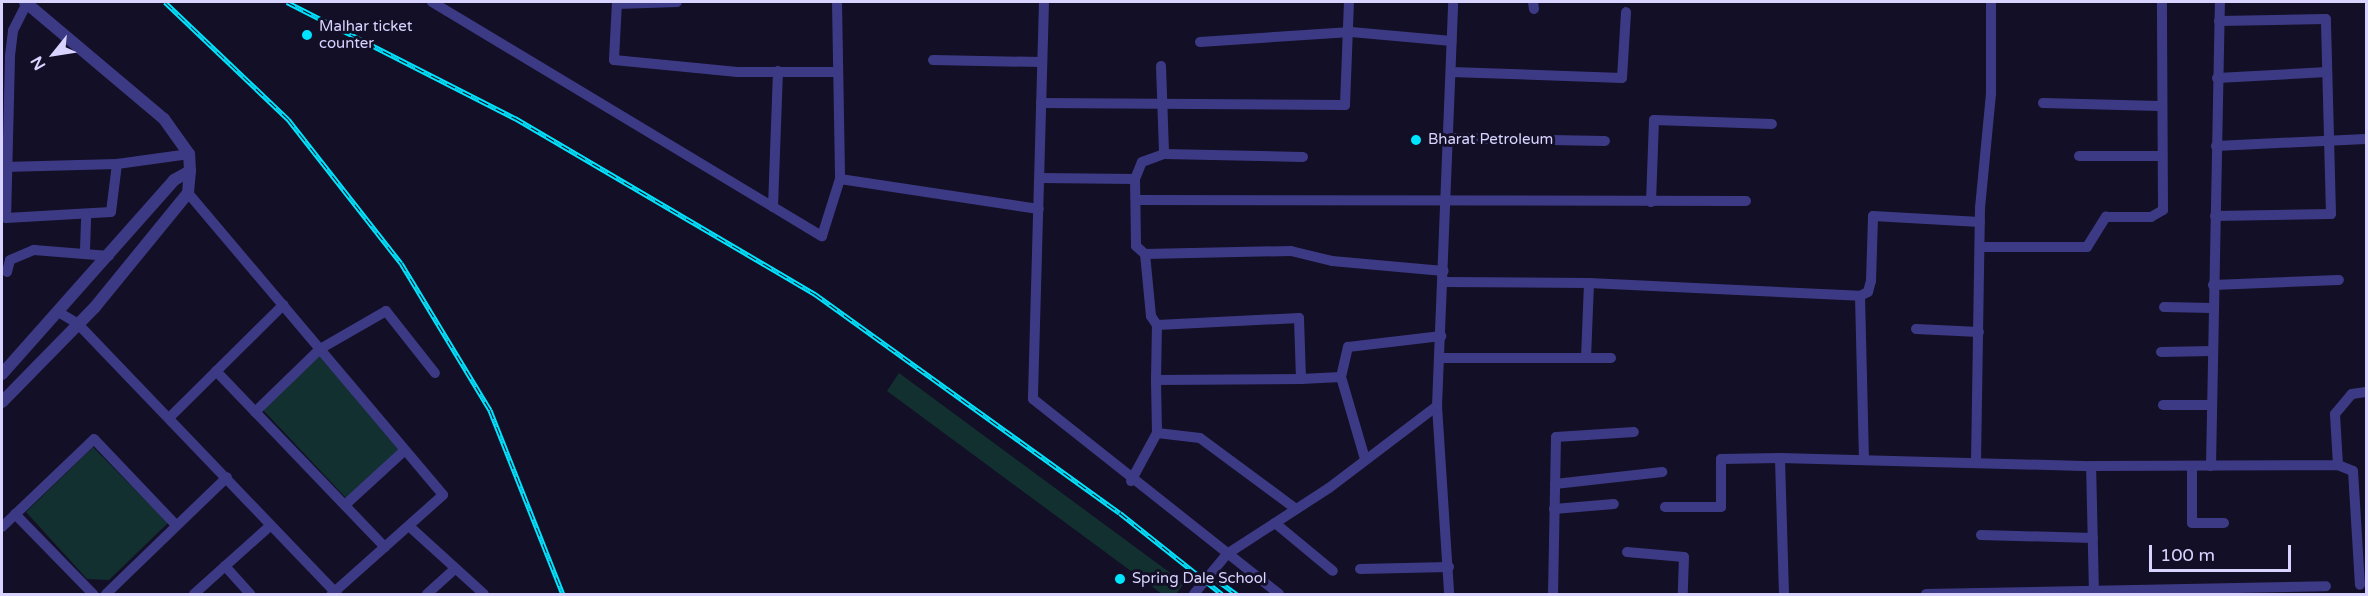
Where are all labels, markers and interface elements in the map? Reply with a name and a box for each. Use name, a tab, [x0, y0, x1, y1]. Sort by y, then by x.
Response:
place label: Malhar ticket counter	[319, 17, 413, 52]
north arrow	[24, 24, 84, 84]
marker: Malhar ticket counter	[300, 28, 314, 42]
text: N	[27, 52, 50, 74]
place label: Bharat Petroleum	[1428, 131, 1553, 149]
marker: Bharat Petroleum	[1409, 133, 1423, 147]
scale bar	[2152, 533, 2294, 571]
text: 100 m	[2160, 544, 2215, 566]
place label: Spring Dale School	[1132, 570, 1267, 588]
marker: Spring Dale School	[1113, 572, 1127, 586]

